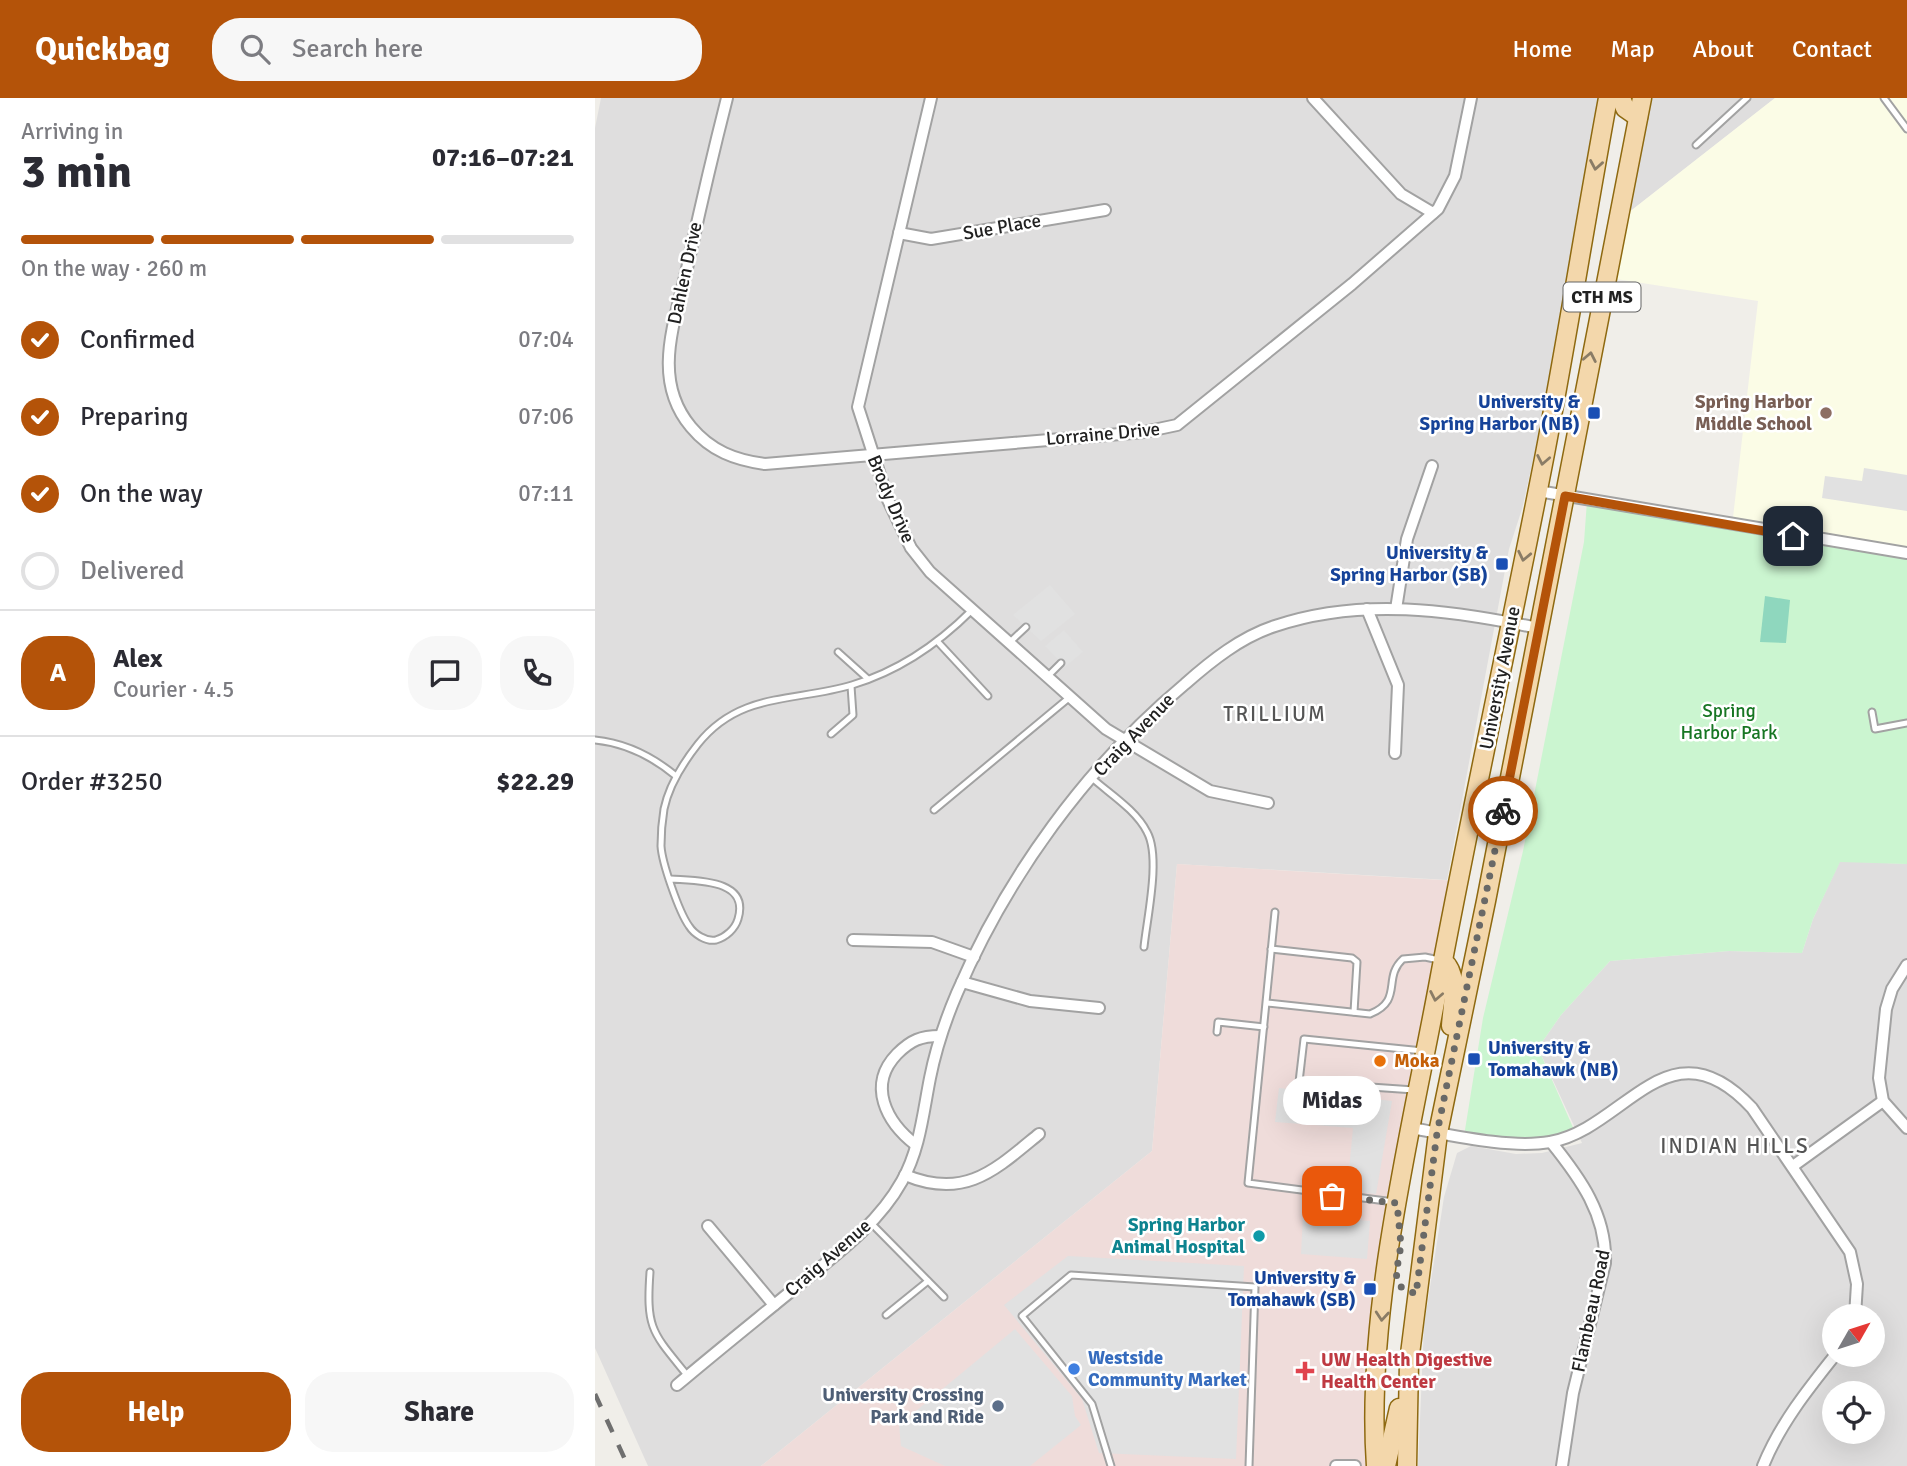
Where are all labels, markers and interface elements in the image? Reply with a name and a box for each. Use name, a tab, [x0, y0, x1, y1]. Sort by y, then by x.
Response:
search box	[212, 18, 702, 81]
text: Quickbag	[35, 29, 170, 70]
icon: search	[236, 30, 274, 68]
text: Search here	[292, 33, 423, 65]
text: Home	[1512, 34, 1572, 64]
text: Map	[1610, 34, 1655, 64]
text: About	[1693, 34, 1754, 64]
text: Contact	[1792, 34, 1872, 64]
text: Arriving in	[21, 117, 123, 146]
text: 07:16–07:21	[432, 142, 574, 174]
text: 3 min	[21, 144, 132, 200]
one-way arrow	[1589, 159, 1604, 171]
street label: Sue Place	[961, 208, 1043, 246]
street label: Dahlen Drive	[662, 220, 708, 326]
text: On the way · 260 m	[21, 254, 207, 283]
road number: CTH MS	[1563, 282, 1641, 312]
icon: check	[21, 321, 59, 359]
text: Confirmed	[80, 324, 195, 356]
text: 07:04	[518, 325, 574, 354]
one-way arrow	[1582, 351, 1597, 363]
place label: University & Spring Harbor (NB)	[1420, 390, 1581, 436]
place label: Spring Harbor Middle School	[1695, 390, 1812, 436]
icon: check	[21, 398, 59, 436]
text: Preparing	[80, 401, 188, 433]
text: 07:06	[518, 402, 574, 431]
marker: University & Spring Harbor (NB)	[1586, 405, 1602, 421]
marker: Spring Harbor Middle School	[1818, 405, 1834, 421]
street label: Lorraine Drive	[1045, 417, 1161, 451]
street label: Brody Drive	[862, 451, 920, 547]
one-way arrow	[1537, 454, 1552, 466]
icon: check	[21, 475, 59, 513]
text: On the way	[80, 478, 203, 510]
text: 07:11	[518, 479, 574, 508]
pin	[1763, 506, 1823, 566]
icon: home	[1774, 517, 1812, 555]
place label: University & Spring Harbor (SB)	[1330, 541, 1489, 587]
one-way arrow	[1517, 550, 1532, 562]
text: Delivered	[80, 555, 185, 587]
marker: University & Spring Harbor (SB)	[1494, 556, 1510, 572]
street label: University Avenue	[1474, 604, 1526, 752]
button: chat	[408, 636, 482, 710]
button: phone	[500, 636, 574, 710]
text: Alex	[113, 643, 163, 675]
text: A	[50, 657, 66, 689]
text: Courier · 4.5	[113, 675, 234, 704]
street label: Craig Avenue	[1088, 688, 1180, 782]
park label: Spring Harbor Park	[1680, 699, 1778, 745]
district label: TRILLIUM	[1223, 701, 1327, 727]
text: Order #3250	[21, 766, 162, 798]
text: $22.29	[496, 766, 574, 798]
courier	[1468, 776, 1538, 846]
icon: bike	[1484, 792, 1522, 830]
one-way arrow	[1430, 990, 1445, 1002]
place label: University & Tomahawk (NB)	[1488, 1036, 1619, 1082]
place label: Moka	[1394, 1049, 1440, 1073]
marker: University & Tomahawk (NB)	[1466, 1051, 1482, 1067]
marker: Moka	[1372, 1053, 1388, 1069]
callout: Midas	[1283, 1077, 1381, 1126]
text: Midas	[1302, 1086, 1362, 1115]
district label: INDIAN HILLS	[1660, 1133, 1810, 1159]
pin	[1302, 1166, 1362, 1226]
icon: bag	[1313, 1177, 1351, 1215]
place label: Spring Harbor Animal Hospital	[1112, 1213, 1245, 1259]
street label: Craig Avenue	[780, 1214, 876, 1302]
marker: Spring Harbor Animal Hospital	[1251, 1228, 1267, 1244]
street label: Flambeau Road	[1566, 1248, 1616, 1374]
place label: University & Tomahawk (SB)	[1228, 1266, 1357, 1312]
marker: University & Tomahawk (SB)	[1362, 1281, 1378, 1297]
north arrow	[1822, 1304, 1885, 1367]
map controls	[1822, 1304, 1885, 1444]
one-way arrow	[1375, 1311, 1390, 1322]
place label: Westside Community Market	[1088, 1346, 1247, 1392]
place label: UW Health Digestive Health Center	[1321, 1348, 1492, 1394]
marker: Westside Community Market	[1066, 1361, 1082, 1377]
marker: UW Health Digestive Health Center	[1295, 1361, 1315, 1381]
button: Help	[21, 1372, 291, 1452]
button: Share	[305, 1372, 574, 1452]
button: locate	[1822, 1381, 1885, 1444]
place label: University Crossing Park and Ride	[822, 1383, 984, 1429]
marker: University Crossing Park and Ride	[990, 1398, 1006, 1414]

